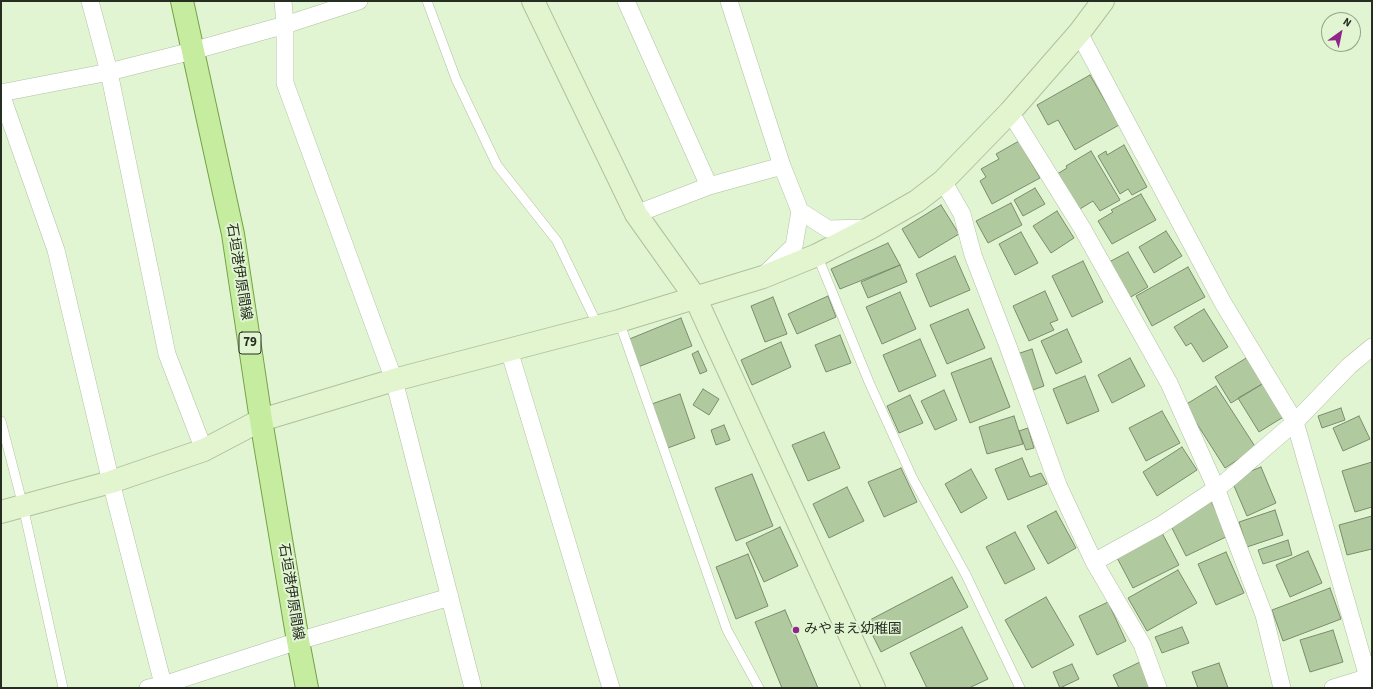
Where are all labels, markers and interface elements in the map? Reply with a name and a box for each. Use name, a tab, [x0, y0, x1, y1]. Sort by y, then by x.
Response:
north arrow	[1321, 12, 1361, 52]
text: N	[1340, 14, 1354, 31]
street label: 石垣港伊原間線	[222, 222, 254, 322]
road number: 79	[239, 332, 261, 354]
street label: 石垣港伊原間線	[274, 542, 306, 642]
place label: みやまえ幼稚園	[804, 622, 902, 638]
marker: みやまえ幼稚園	[791, 625, 801, 635]

